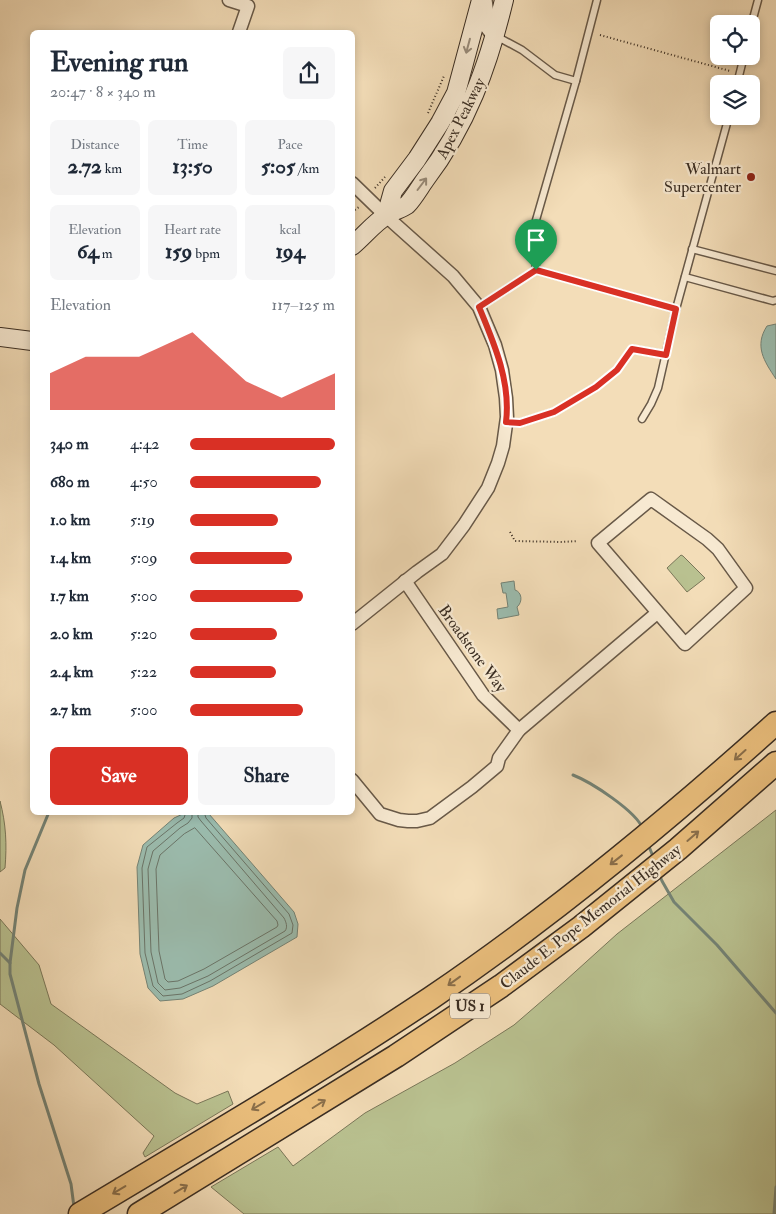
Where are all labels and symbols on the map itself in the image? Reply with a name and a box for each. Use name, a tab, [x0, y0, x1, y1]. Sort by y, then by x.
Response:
one-way arrow	[463, 38, 473, 54]
street label: Apex Peakway	[431, 74, 491, 164]
place label: Walmart Supercenter	[664, 159, 741, 198]
marker: Walmart Supercenter	[745, 171, 757, 183]
one-way arrow	[417, 177, 427, 191]
pin	[515, 219, 557, 270]
street label: Broadstone Way	[434, 601, 511, 697]
one-way arrow	[733, 749, 746, 761]
one-way arrow	[686, 830, 699, 842]
street label: Claude E. Pope Memorial Highway	[496, 839, 687, 995]
one-way arrow	[609, 854, 622, 865]
one-way arrow	[447, 976, 461, 986]
road number: US 1	[450, 994, 490, 1018]
one-way arrow	[312, 1099, 326, 1109]
one-way arrow	[252, 1102, 266, 1112]
one-way arrow	[173, 1183, 187, 1193]
one-way arrow	[113, 1186, 127, 1196]

